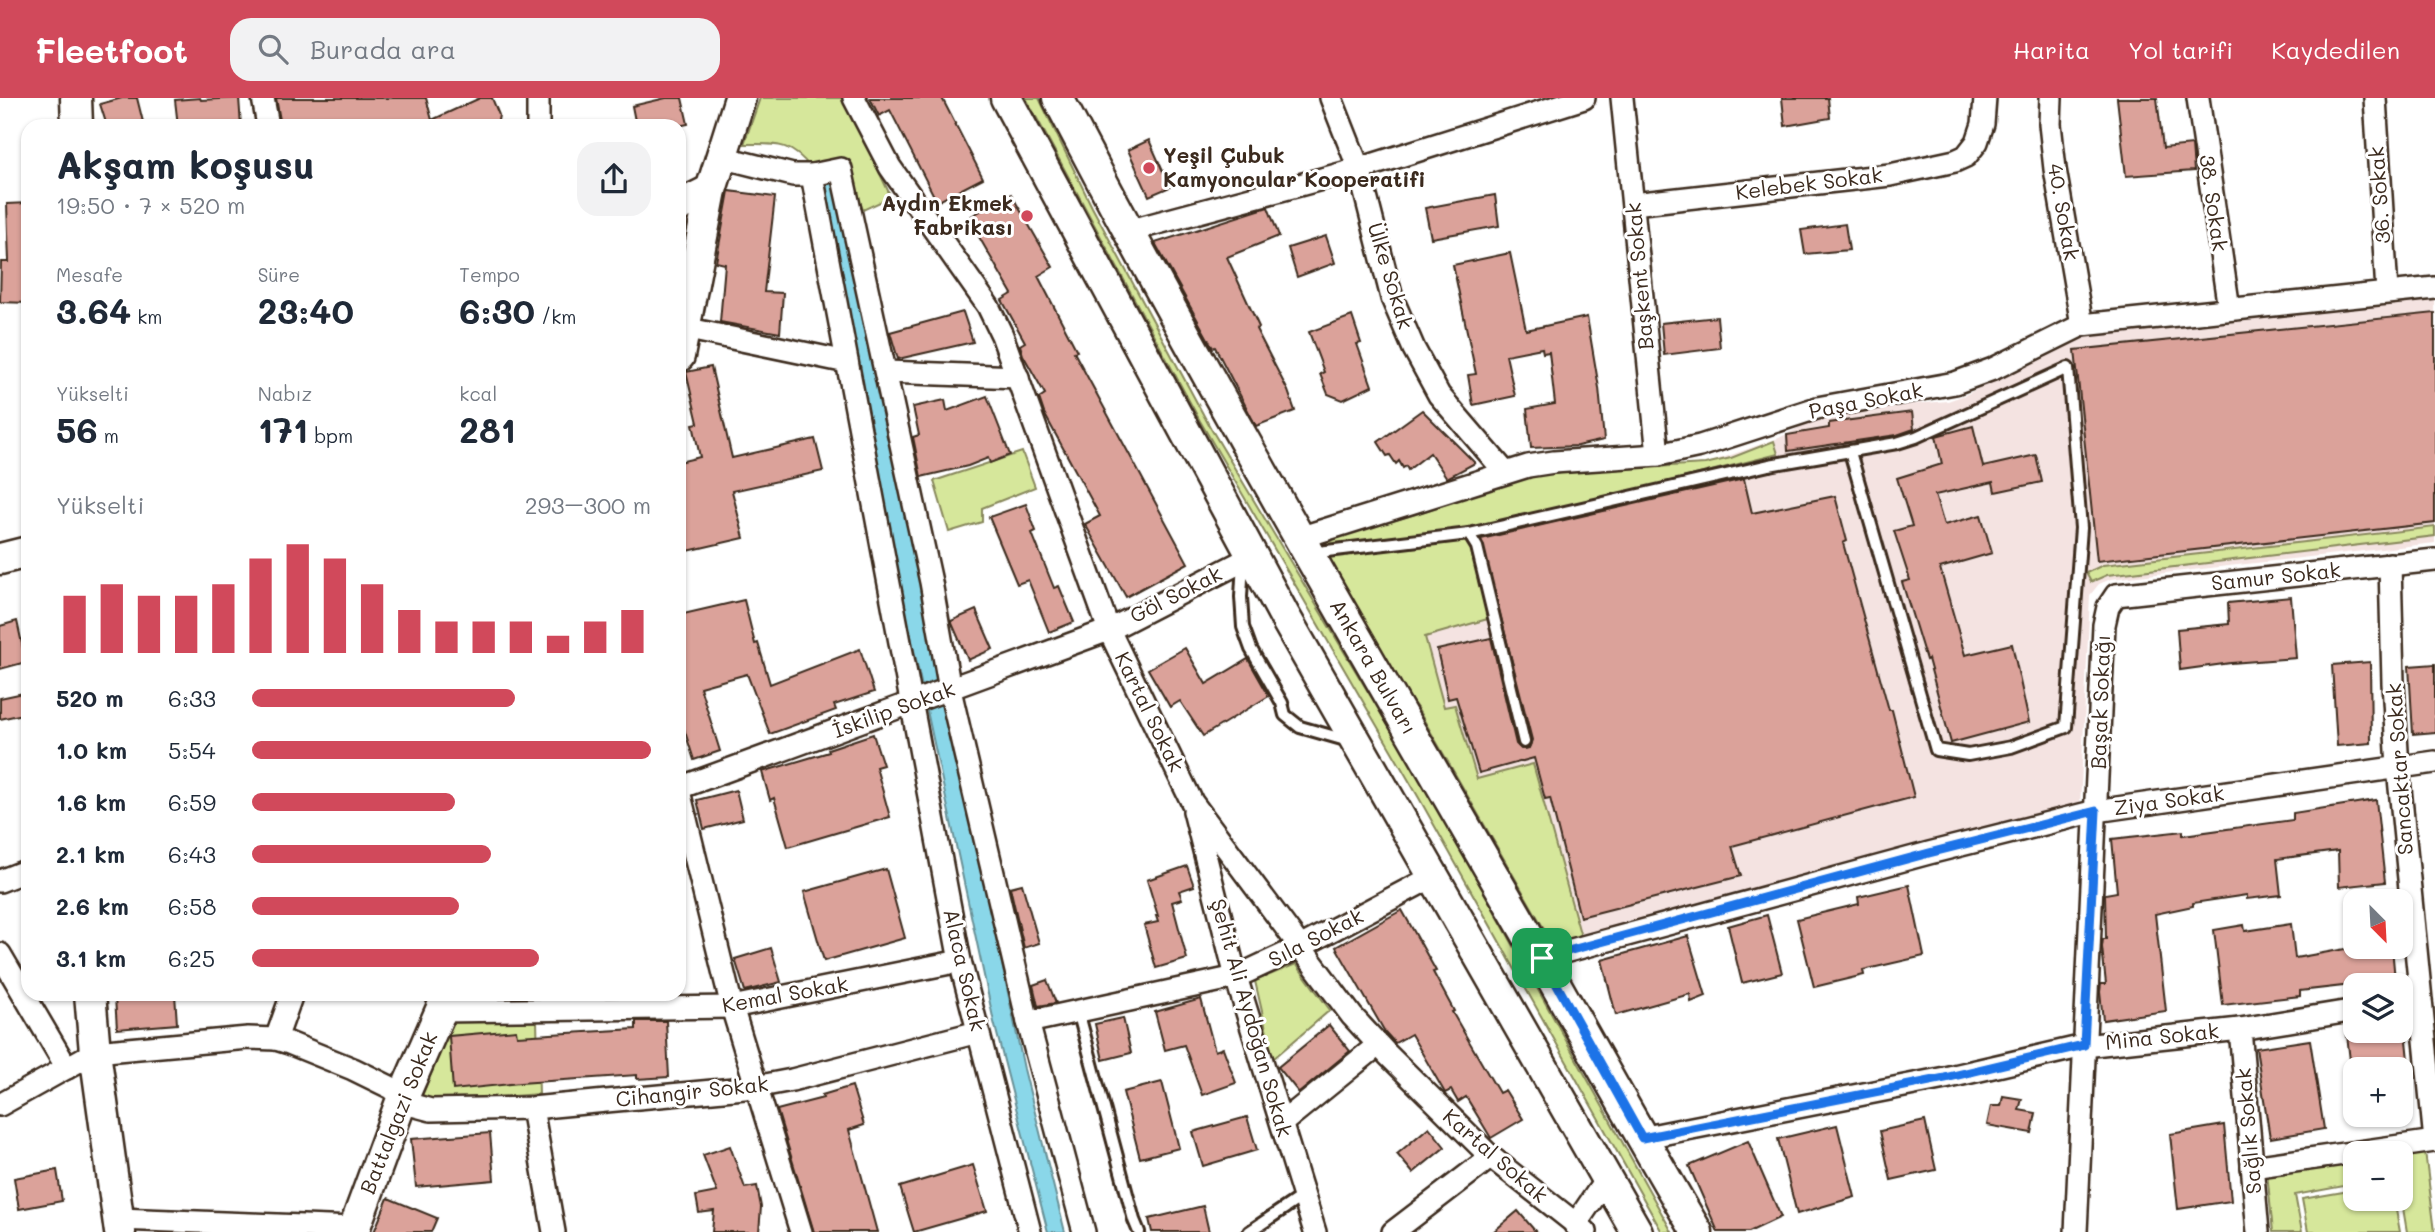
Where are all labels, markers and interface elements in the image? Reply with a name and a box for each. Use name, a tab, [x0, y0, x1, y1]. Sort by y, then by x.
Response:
search box	[230, 18, 720, 81]
text: Fleetfoot	[35, 28, 188, 71]
icon: search	[254, 30, 292, 68]
text: Burada ara	[310, 32, 456, 66]
text: Harita	[2013, 34, 2090, 65]
text: Yol tarifi	[2128, 34, 2233, 65]
text: Kaydedilen	[2271, 34, 2400, 65]
text: Akşam koşusu	[56, 139, 315, 189]
place label: Yeşil Çubuk Kamyoncular Kooperatifi	[1163, 141, 1426, 193]
button: share	[577, 142, 651, 216]
street label: 36. Sokak	[2362, 145, 2395, 245]
street label: 38. Sokak	[2194, 153, 2235, 253]
marker: Yeşil Çubuk Kamyoncular Kooperatifi	[1141, 160, 1157, 176]
street label: Kelebek Sokak	[1734, 160, 1884, 205]
street label: 40. Sokak	[2043, 161, 2086, 262]
place label: Aydın Ekmek Fabrikası	[881, 189, 1013, 240]
text: 19:50 · 7 × 520 m	[56, 190, 245, 220]
street label: Başkent Sokak	[1619, 201, 1658, 351]
marker: Aydın Ekmek Fabrikası	[1019, 208, 1035, 224]
street label: Ülke Sokak	[1362, 219, 1420, 332]
text: Mesafe	[56, 262, 123, 287]
text: Süre	[258, 262, 300, 287]
text: Tempo	[459, 262, 520, 287]
text: 3.64	[56, 287, 131, 333]
text: 23:40	[258, 287, 354, 333]
text: 6:30	[459, 287, 535, 333]
text: km	[131, 304, 162, 329]
text: /km	[535, 304, 576, 329]
street label: Paşa Sokak	[1806, 375, 1925, 424]
text: Yükselti	[56, 381, 129, 406]
text: Nabız	[258, 381, 312, 406]
text: kcal	[459, 381, 497, 406]
text: 56	[56, 406, 98, 452]
text: 171	[258, 406, 308, 452]
text: 281	[459, 406, 516, 452]
text: m	[98, 423, 119, 448]
text: bpm	[308, 423, 353, 448]
text: Yükselti	[56, 490, 144, 520]
text: 293–300 m	[525, 490, 651, 520]
street label: Samur Sokak	[2210, 555, 2342, 596]
street label: Göl Sokak	[1125, 559, 1226, 628]
street label: Ankara Bulvarı	[1325, 594, 1424, 739]
street label: Başak Sokağı	[2084, 634, 2115, 770]
street label: Kartal Sokak	[1110, 647, 1191, 776]
street label: İskilip Sokak	[829, 674, 958, 743]
street label: Sancaktar Sokak	[2379, 682, 2418, 856]
text: 520 m	[56, 683, 124, 713]
text: 6:33	[168, 683, 216, 713]
text: 1.0 km	[56, 735, 127, 765]
text: 5:54	[168, 735, 215, 765]
street label: Ziya Sokak	[2112, 778, 2226, 821]
text: 1.6 km	[56, 787, 126, 817]
text: 6:59	[168, 787, 216, 817]
text: 2.1 km	[56, 839, 125, 869]
text: 6:43	[168, 839, 216, 869]
north arrow	[2343, 889, 2413, 959]
map controls	[2343, 889, 2413, 1211]
text: 2.6 km	[56, 891, 129, 921]
text: 6:58	[168, 891, 216, 921]
street label: Şehit Ali Aydoğan Sokak	[1205, 895, 1299, 1140]
street label: Sıla Sokak	[1263, 901, 1367, 972]
street label: Alaca Sokak	[938, 906, 993, 1033]
pin	[1512, 928, 1572, 988]
icon: arrive	[1523, 939, 1561, 977]
text: 3.1 km	[56, 943, 126, 973]
text: 6:25	[168, 943, 215, 973]
street label: Kemal Sokak	[720, 969, 850, 1018]
button: layers	[2343, 973, 2413, 1043]
street label: Mina Sokak	[2104, 1016, 2220, 1055]
street label: Battalgazi Sokak	[353, 1027, 442, 1198]
button: +	[2343, 1057, 2413, 1127]
street label: Sağlık Sokak	[2229, 1067, 2266, 1195]
street label: Cihangir Sokak	[614, 1069, 770, 1112]
street label: Kartal Sokak	[1438, 1102, 1554, 1208]
button: −	[2343, 1141, 2413, 1211]

